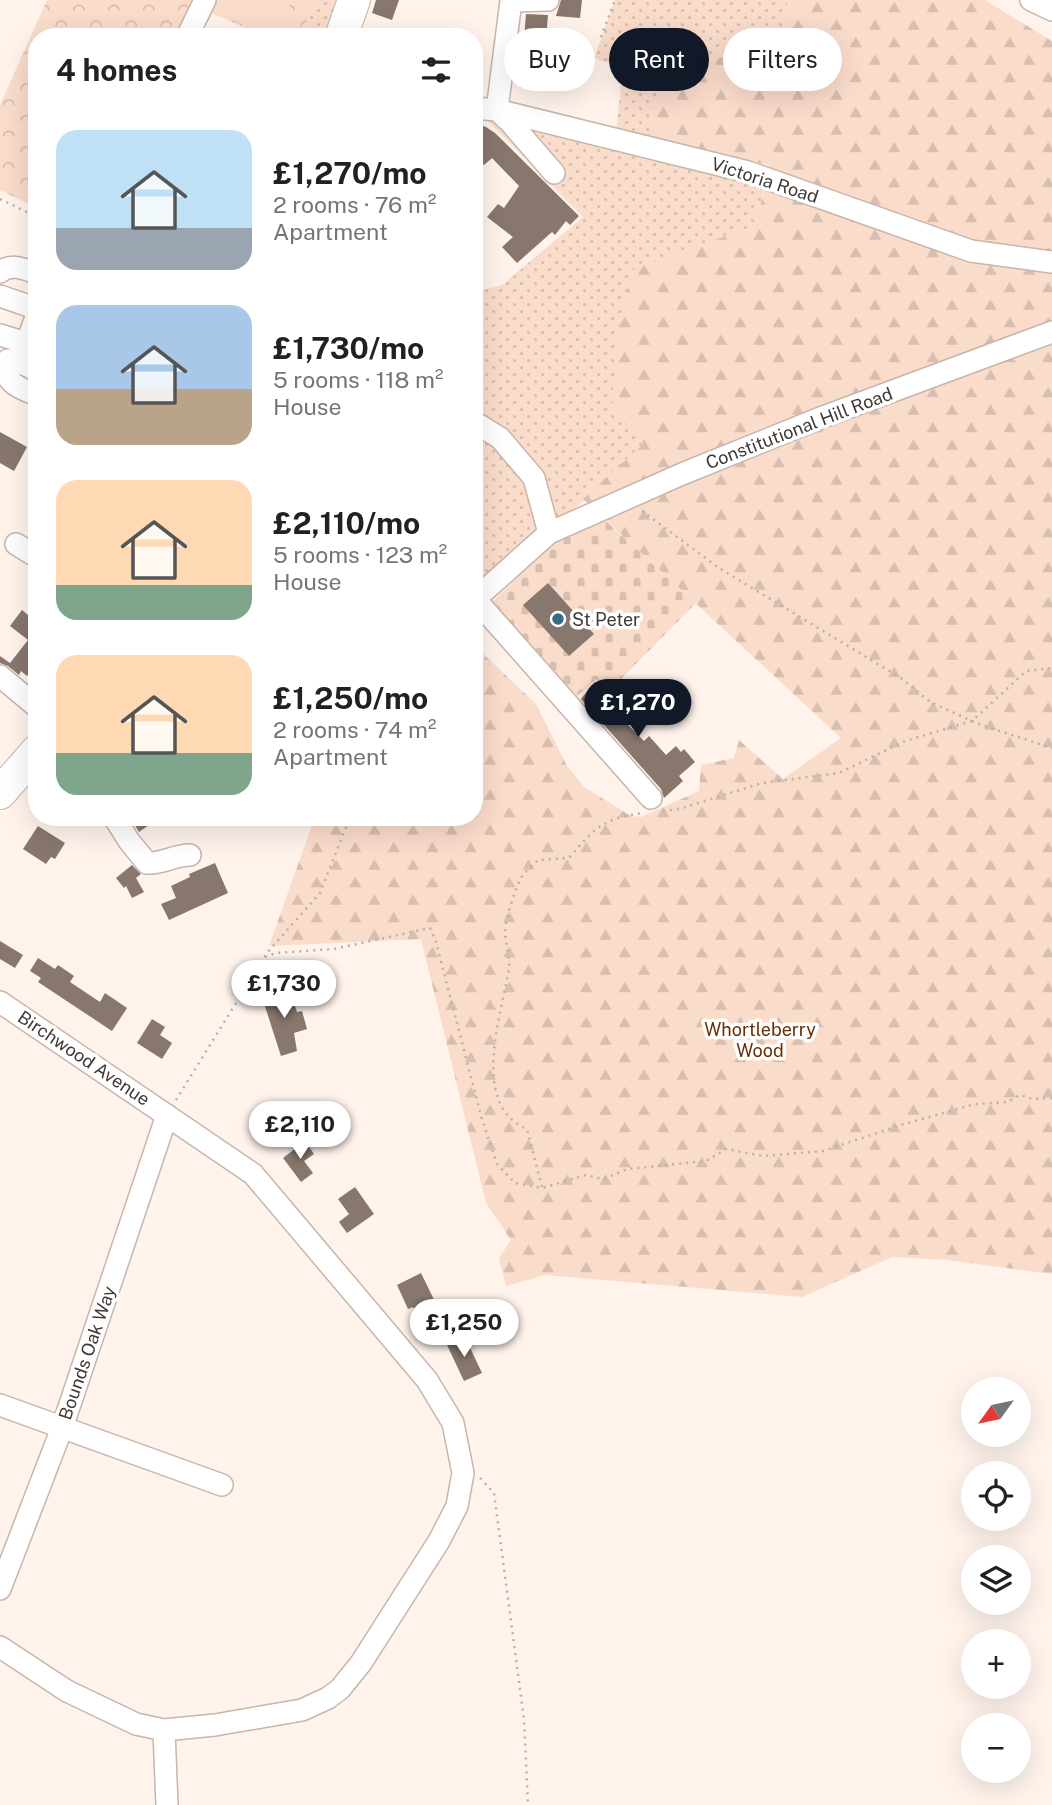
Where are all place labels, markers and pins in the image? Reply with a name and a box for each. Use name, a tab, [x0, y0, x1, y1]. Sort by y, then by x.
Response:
place label: St Peter	[572, 609, 640, 630]
marker: St Peter	[550, 611, 566, 627]
pin: £1,270	[581, 680, 695, 739]
pin: £1,730	[227, 960, 341, 1020]
pin: £2,110	[243, 1102, 357, 1161]
pin: £1,250	[407, 1300, 521, 1359]

